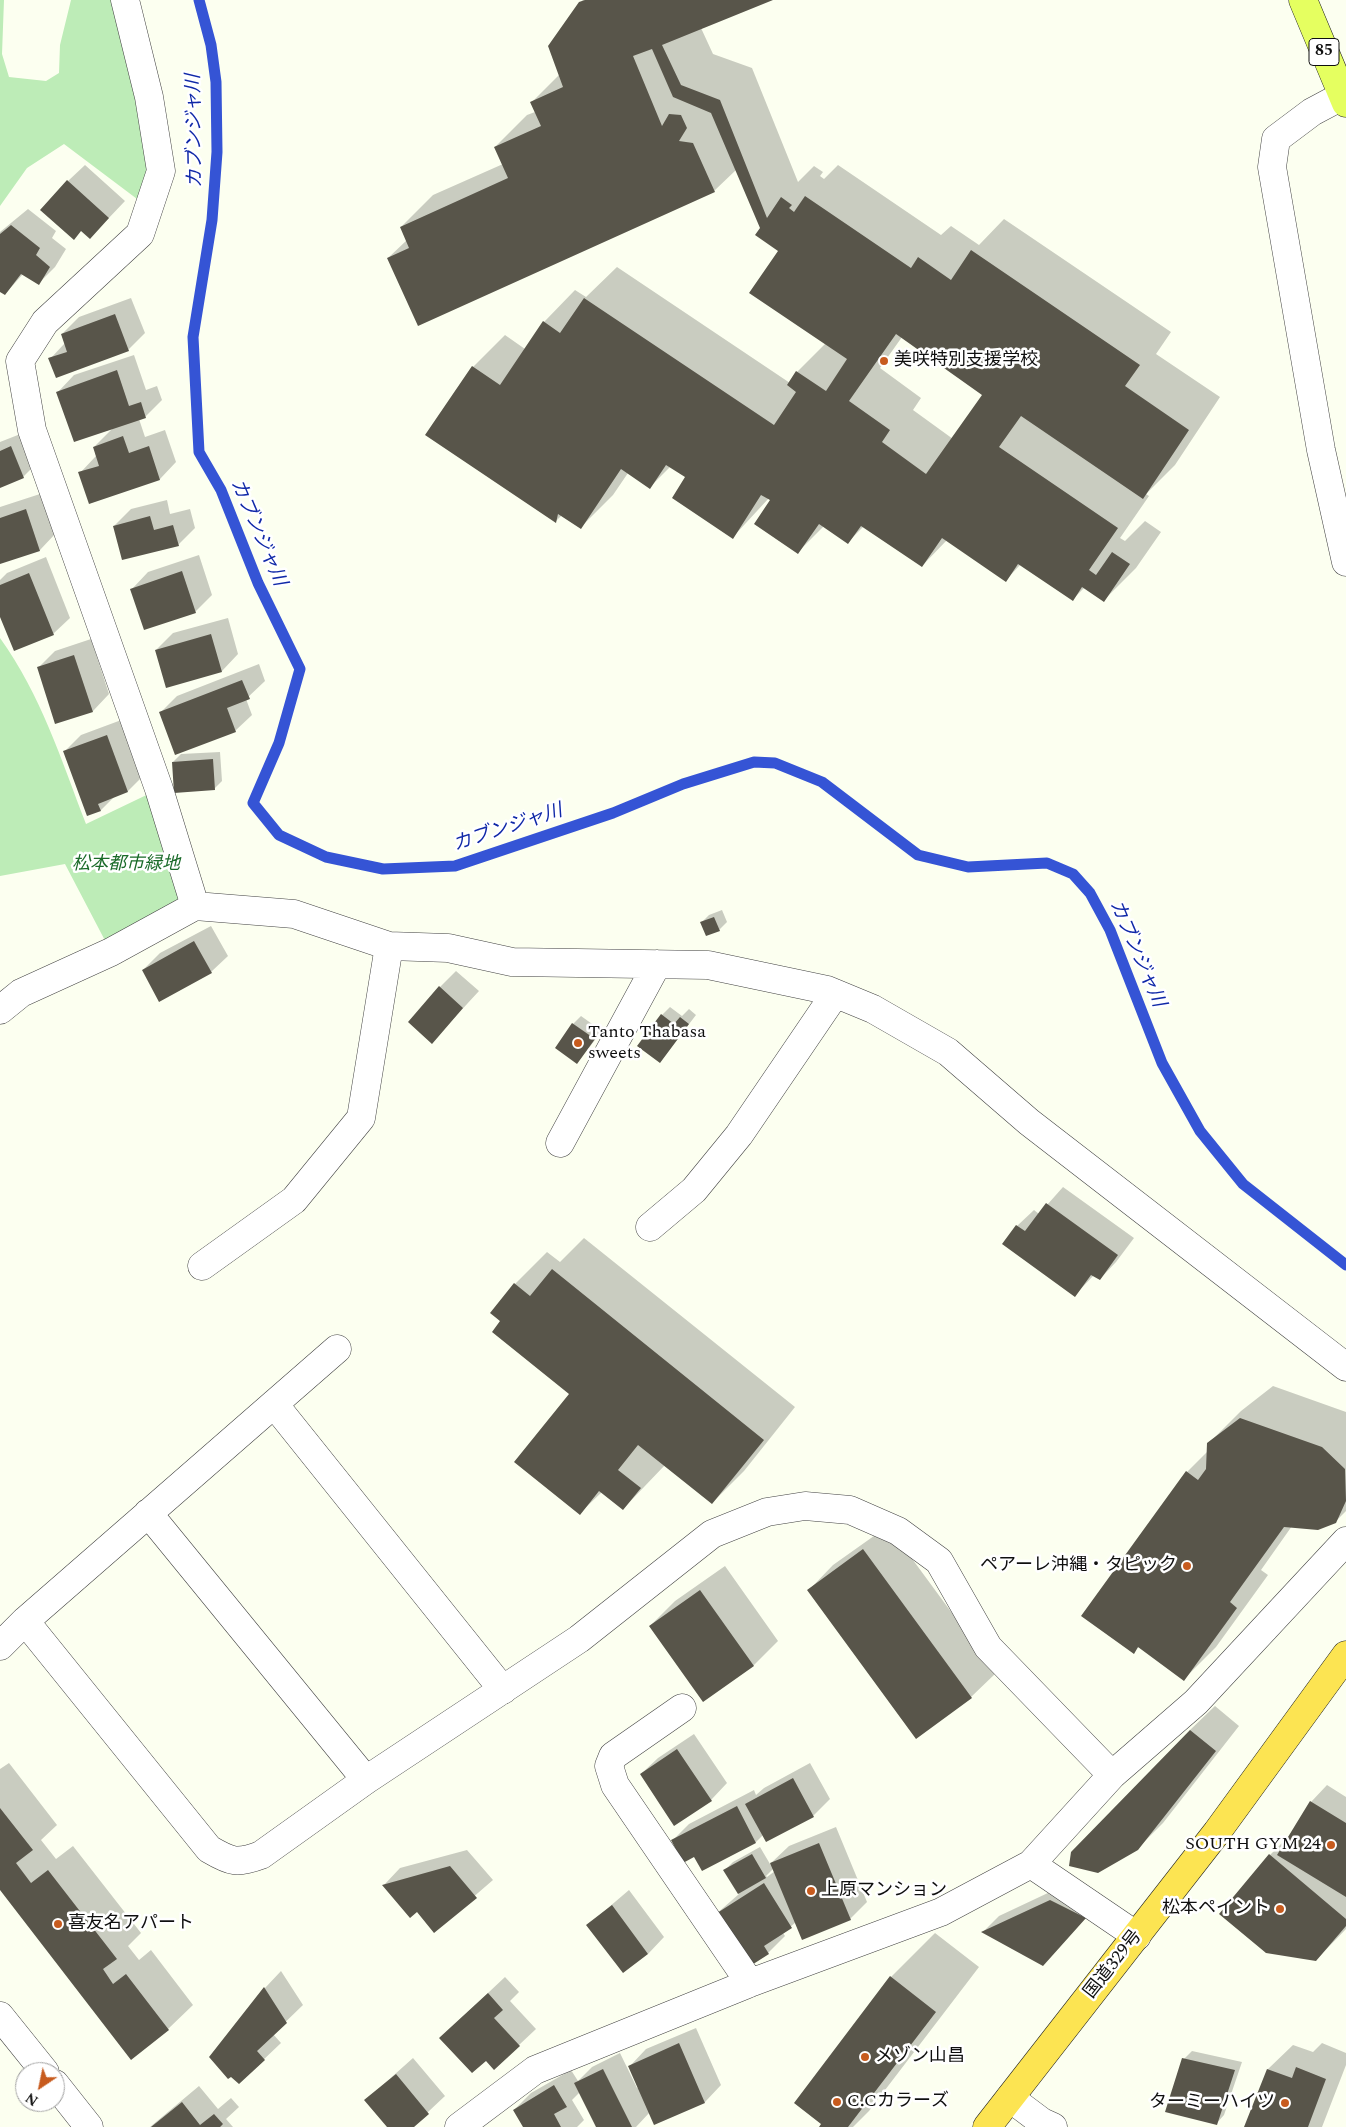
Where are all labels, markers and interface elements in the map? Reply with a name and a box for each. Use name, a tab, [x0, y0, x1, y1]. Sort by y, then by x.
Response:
road number: 85	[1309, 38, 1339, 66]
water label: カブンジャ川	[184, 74, 208, 188]
place label: 美咲特別支援学校	[894, 350, 1038, 372]
marker: 美咲特別支援学校	[878, 355, 890, 367]
water label: カブンジャ川	[224, 476, 290, 590]
water label: カブンジャ川	[450, 801, 566, 857]
park label: 松本都市緑地	[72, 854, 180, 876]
water label: カブンジャ川	[1103, 897, 1169, 1011]
place label: Tanto Thabasa sweets	[588, 1022, 706, 1064]
marker: Tanto Thabasa sweets	[572, 1037, 584, 1049]
place label: ペアーレ沖縄・タピック	[980, 1555, 1177, 1577]
marker: ペアーレ沖縄・タピック	[1181, 1560, 1193, 1572]
place label: SOUTH GYM 24	[1185, 1834, 1321, 1856]
marker: SOUTH GYM 24	[1325, 1839, 1337, 1851]
place label: 上原マンション	[821, 1880, 947, 1902]
marker: 上原マンション	[805, 1885, 817, 1897]
place label: 松本ペイント	[1162, 1898, 1270, 1920]
marker: 松本ペイント	[1274, 1903, 1286, 1915]
place label: 喜友名アパート	[68, 1913, 194, 1935]
marker: 喜友名アパート	[52, 1918, 64, 1930]
street label: 国道329号	[1081, 1926, 1147, 2004]
place label: メゾン山昌	[875, 2046, 965, 2068]
marker: メゾン山昌	[859, 2051, 871, 2063]
north arrow	[15, 2062, 65, 2112]
text: N	[21, 2087, 43, 2111]
place label: C.Cカラーズ	[847, 2091, 949, 2113]
place label: ターミーハイツ	[1149, 2092, 1275, 2114]
marker: C.Cカラーズ	[831, 2096, 843, 2108]
marker: ターミーハイツ	[1279, 2097, 1291, 2109]

